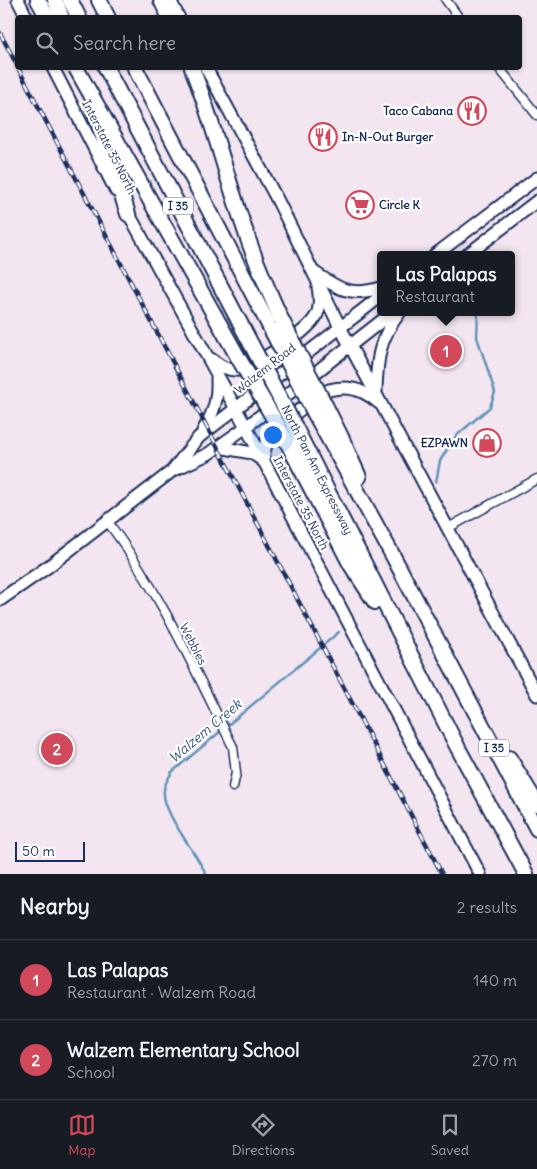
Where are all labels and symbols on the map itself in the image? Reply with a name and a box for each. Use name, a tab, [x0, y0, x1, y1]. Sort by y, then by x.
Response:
restaurant icon: Taco Cabana	[457, 96, 487, 126]
street label: Interstate 35 North	[79, 97, 140, 197]
place label: Taco Cabana	[383, 103, 453, 118]
restaurant icon: In-N-Out Burger	[308, 122, 338, 152]
place label: In-N-Out Burger	[342, 129, 434, 145]
supermarket icon: Circle K	[345, 190, 375, 220]
place label: Circle K	[379, 197, 420, 212]
road number: I 35	[163, 198, 193, 215]
pin: 1	[430, 332, 462, 370]
street label: Walzem Road	[231, 340, 298, 397]
street label: North Pan Am Expressway	[278, 403, 357, 537]
your location	[260, 422, 286, 448]
shop icon: EZPAWN	[472, 428, 502, 458]
place label: EZPAWN	[421, 435, 468, 450]
street label: Interstate 35 North	[270, 453, 333, 552]
street label: Webbles	[177, 620, 210, 667]
water label: Walzem Creek	[165, 695, 246, 767]
pin: 2	[41, 730, 73, 768]
road number: I 35	[479, 740, 509, 756]
scale bar	[15, 839, 85, 862]

